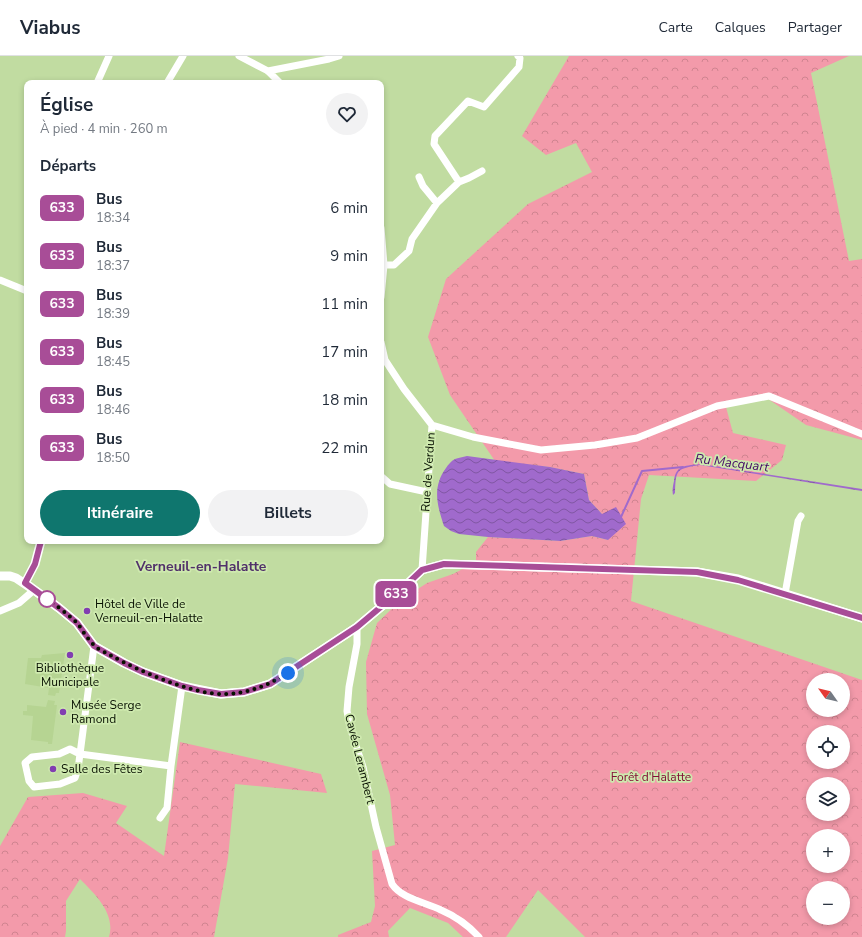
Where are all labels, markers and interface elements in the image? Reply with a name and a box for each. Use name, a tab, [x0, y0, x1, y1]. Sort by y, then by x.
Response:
text: Viabus	[20, 15, 80, 41]
text: Carte	[659, 18, 693, 37]
text: Calques	[715, 18, 766, 37]
text: Partager	[788, 18, 842, 37]
text: Église	[40, 92, 93, 118]
button: heart	[326, 93, 368, 135]
text: À pied · 4 min · 260 m	[40, 120, 168, 138]
text: Départs	[40, 156, 96, 176]
text: Bus	[96, 189, 122, 209]
text: 633	[49, 198, 75, 217]
text: 6 min	[330, 198, 368, 218]
text: 18:34	[96, 209, 130, 227]
text: Bus	[96, 237, 122, 257]
text: 633	[49, 246, 75, 265]
text: 9 min	[330, 246, 368, 266]
text: 18:37	[96, 257, 130, 275]
text: Bus	[96, 285, 122, 305]
text: 633	[49, 294, 75, 313]
text: 11 min	[321, 294, 368, 314]
text: 18:39	[96, 305, 130, 323]
text: Bus	[96, 333, 122, 353]
text: 633	[49, 342, 75, 361]
text: 17 min	[321, 342, 368, 362]
text: 18:45	[96, 353, 130, 371]
text: Bus	[96, 381, 122, 401]
text: 633	[49, 390, 75, 409]
text: 18 min	[321, 390, 368, 410]
text: 18:46	[96, 401, 130, 419]
text: Bus	[96, 429, 122, 449]
street label: Rue de Verdun	[417, 432, 439, 512]
text: 633	[49, 438, 75, 457]
text: 22 min	[321, 438, 368, 458]
text: 18:50	[96, 449, 130, 467]
water label: Ru Macquart	[694, 450, 770, 477]
button: Itinéraire	[40, 490, 200, 536]
button: Billets	[208, 490, 368, 536]
district label: Verneuil-en-Halatte	[135, 557, 267, 576]
line badge: 633	[373, 581, 419, 607]
text: 633	[383, 584, 409, 603]
unlabelled marker	[38, 590, 56, 608]
place label: Hôtel de Ville de Verneuil-en-Halatte	[94, 596, 203, 626]
marker: Hôtel de Ville de Verneuil-en-Halatte	[82, 606, 92, 616]
marker: Bibliothèque Municipale	[65, 650, 75, 660]
place label: Bibliothèque Municipale	[36, 660, 104, 690]
your location	[278, 663, 298, 683]
north arrow	[806, 673, 850, 717]
map controls	[806, 673, 850, 925]
place label: Musée Serge Ramond	[71, 697, 141, 727]
marker: Musée Serge Ramond	[58, 707, 68, 717]
street label: Cavée Lerambert	[341, 712, 379, 806]
button: locate	[806, 725, 850, 769]
place label: Salle des Fêtes	[61, 761, 143, 777]
marker: Salle des Fêtes	[48, 764, 58, 774]
park label: Forêt d'Halatte	[611, 769, 691, 785]
button: layers	[806, 777, 850, 821]
button: +	[806, 829, 850, 873]
button: −	[806, 881, 850, 925]

